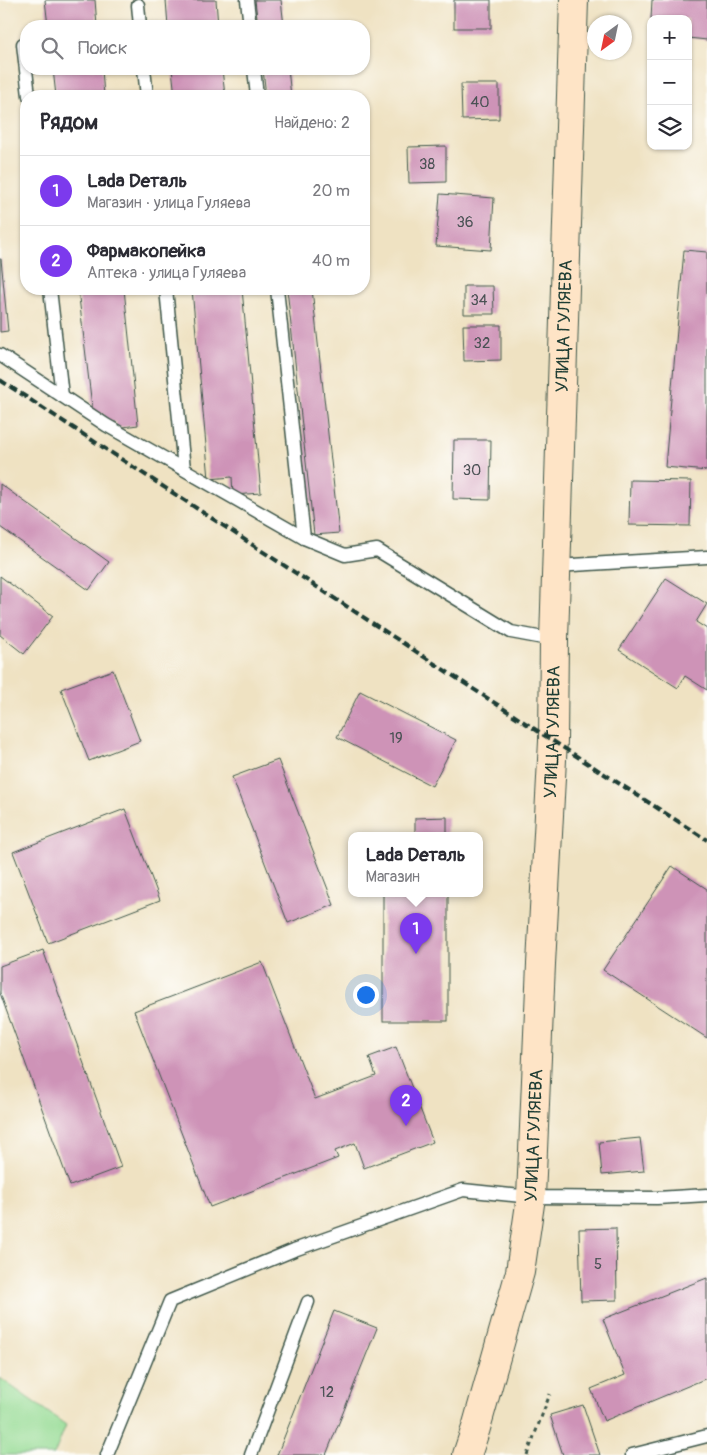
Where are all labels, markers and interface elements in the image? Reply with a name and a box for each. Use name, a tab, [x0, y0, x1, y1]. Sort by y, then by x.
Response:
north arrow	[587, 15, 632, 60]
map controls	[647, 15, 692, 150]
button: +	[647, 15, 692, 60]
search box	[20, 20, 370, 75]
icon: search	[38, 34, 66, 62]
text: Поиск	[78, 36, 128, 60]
button: −	[647, 60, 692, 105]
house number: 40	[471, 93, 489, 112]
button: layers	[647, 105, 692, 150]
text: Рядом	[40, 109, 98, 136]
text: Найдено: 2	[274, 113, 350, 133]
house number: 38	[419, 155, 435, 174]
text: Lada Dеталь	[87, 169, 187, 193]
text: 1	[53, 181, 59, 201]
text: 20 m	[312, 181, 350, 201]
text: Магазин · улица Гуляева	[87, 193, 251, 213]
house number: 36	[456, 213, 474, 232]
text: Фармакопейка	[87, 239, 206, 263]
text: 2	[52, 251, 60, 271]
text: 40 m	[312, 251, 350, 271]
street label: УЛИЦА ГУЛЯЕВА	[550, 259, 577, 393]
text: Аптека · улица Гуляева	[87, 263, 246, 283]
house number: 34	[470, 291, 488, 310]
house number: 32	[474, 334, 490, 353]
house number: 30	[463, 461, 481, 480]
street label: УЛИЦА ГУЛЯЕВА	[538, 665, 565, 799]
house number: 19	[389, 729, 403, 748]
popup	[348, 832, 483, 897]
text: Lada Dеталь	[365, 843, 466, 867]
text: Магазин	[365, 867, 420, 887]
pin: 1	[400, 913, 432, 954]
your location	[353, 982, 379, 1008]
street label: УЛИЦА ГУЛЯЕВА	[519, 1068, 548, 1202]
pin: 2	[390, 1085, 422, 1126]
house number: 5	[594, 1255, 602, 1274]
house number: 12	[320, 1383, 334, 1402]

